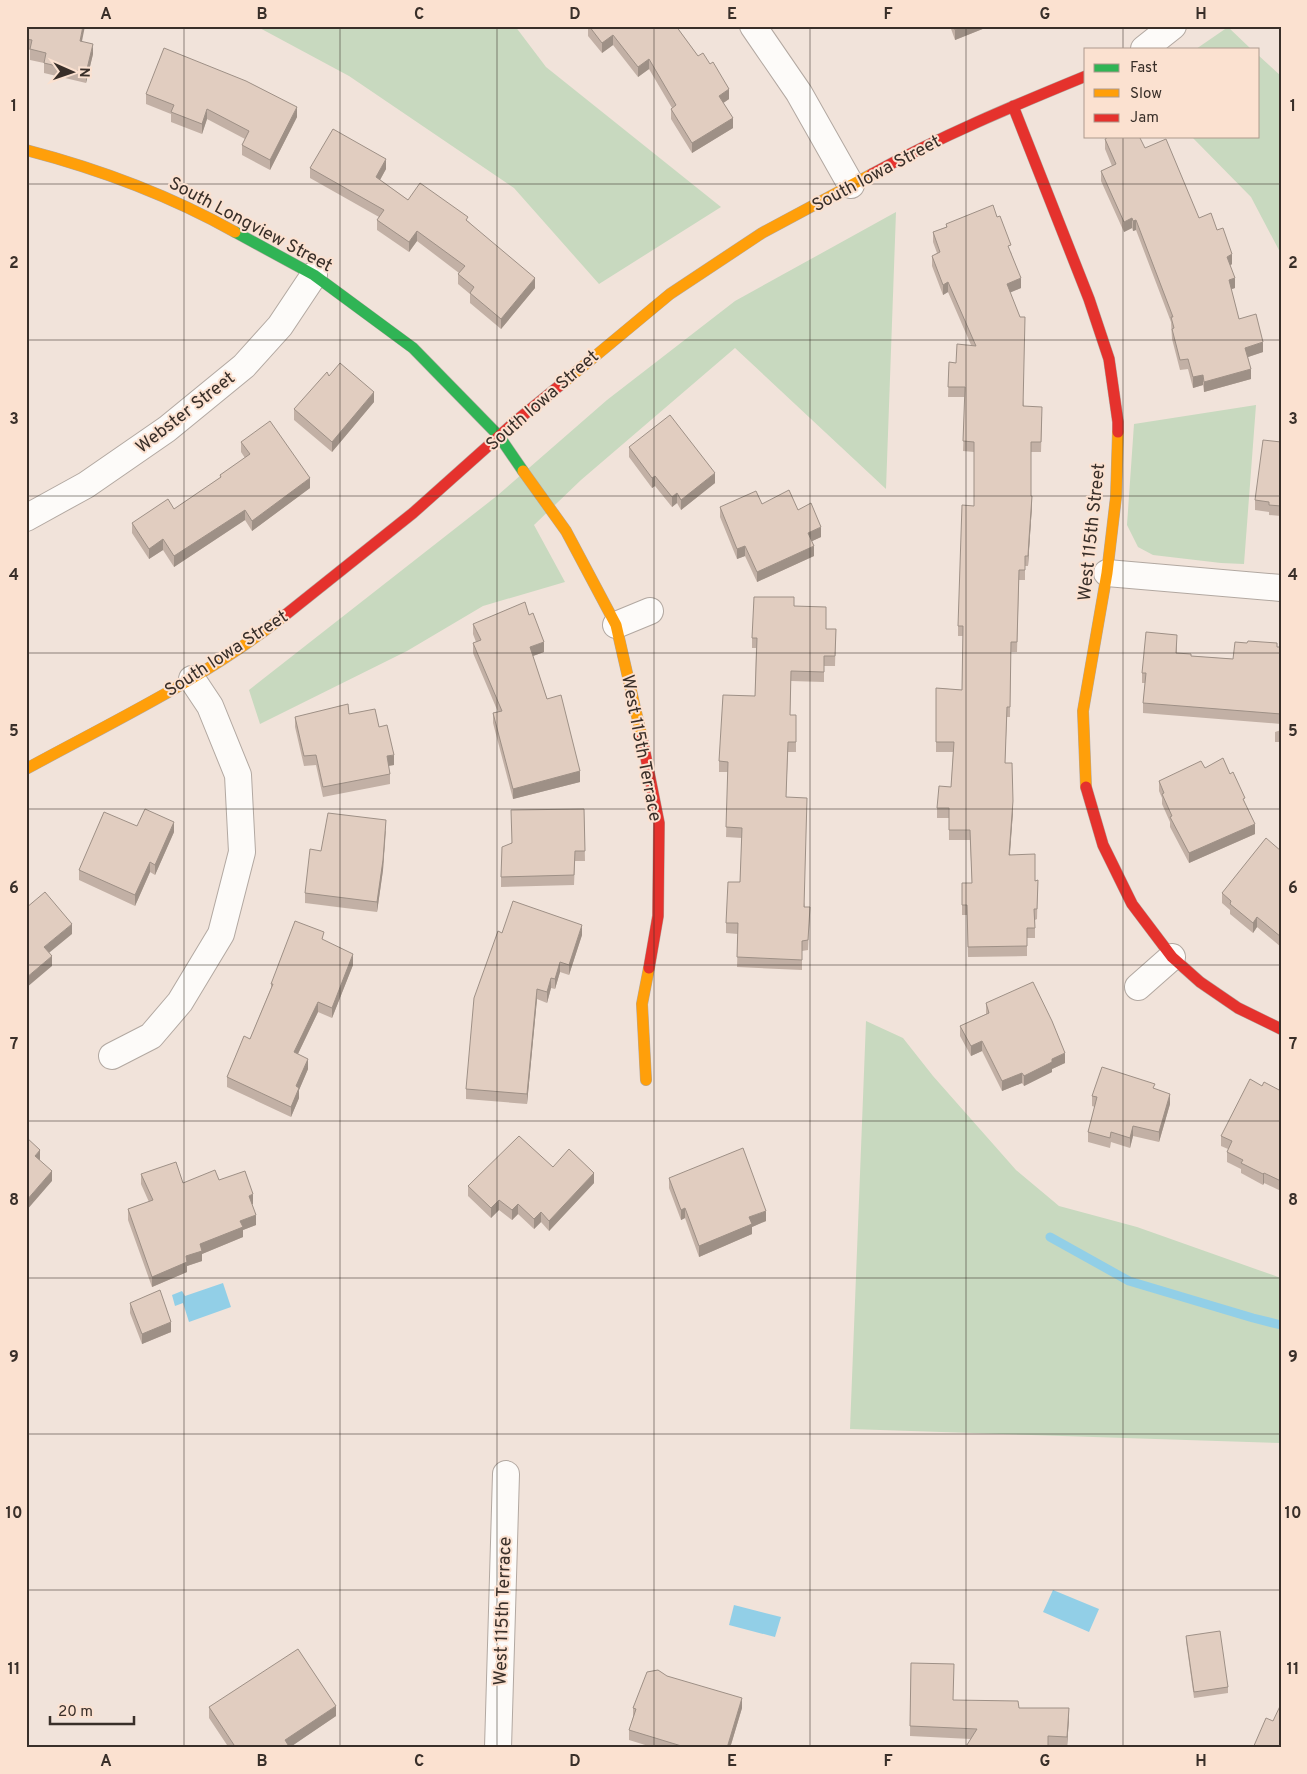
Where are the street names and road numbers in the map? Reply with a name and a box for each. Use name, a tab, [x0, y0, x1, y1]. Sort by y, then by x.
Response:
street label: South Iowa Street	[808, 131, 945, 218]
street label: South Longview Street	[164, 172, 336, 278]
street label: South Iowa Street	[482, 346, 604, 457]
street label: Webster Street	[132, 367, 240, 459]
street label: West 115th Street	[1074, 462, 1111, 602]
street label: South Iowa Street	[161, 606, 293, 703]
street label: West 115th Terrace	[615, 673, 666, 824]
street label: West 115th Terrace	[489, 1536, 518, 1686]

